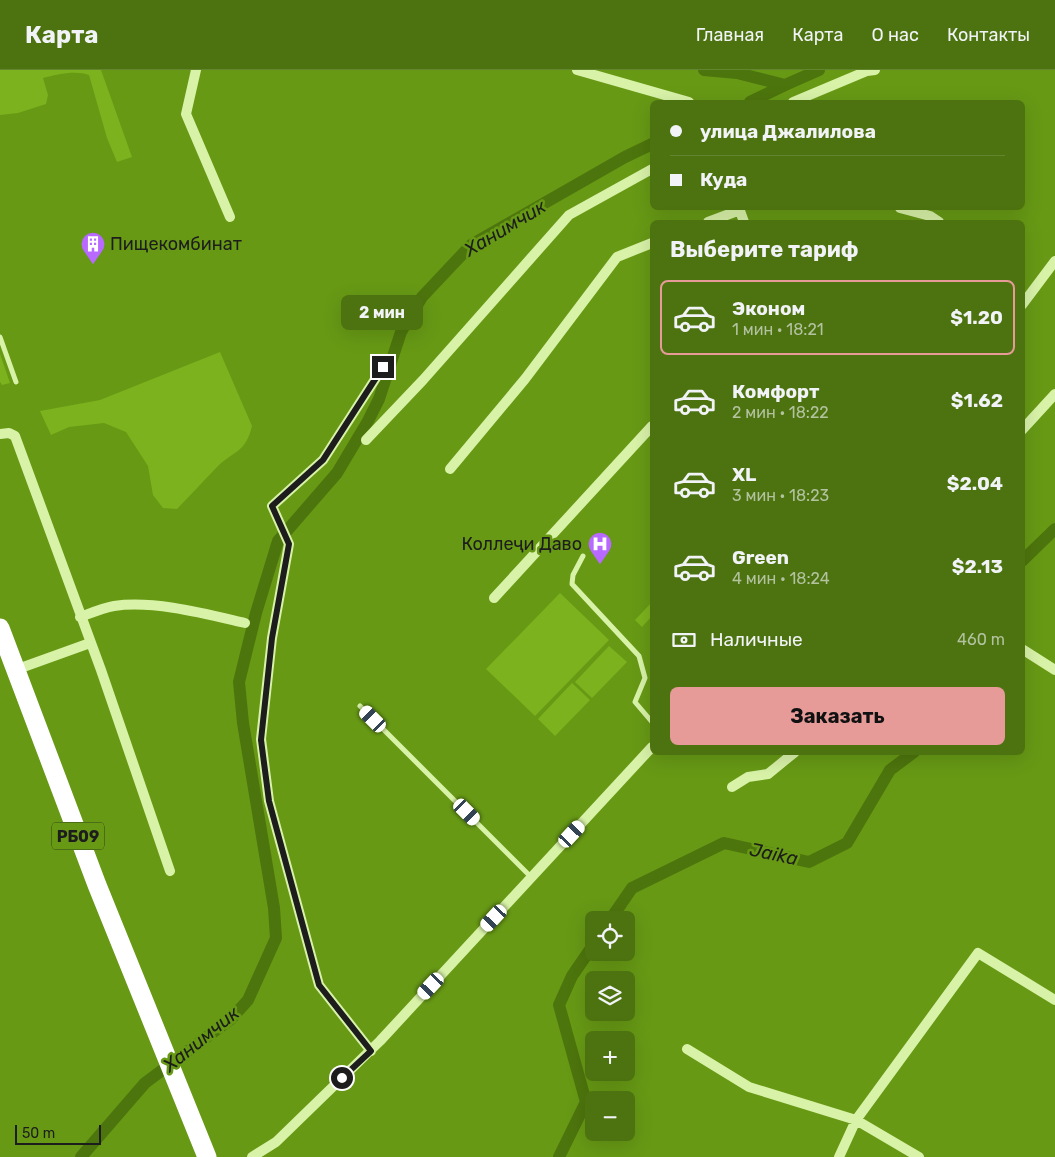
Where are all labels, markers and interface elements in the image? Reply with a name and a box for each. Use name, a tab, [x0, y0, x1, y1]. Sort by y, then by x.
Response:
text: Карта	[25, 21, 98, 49]
text: Главная	[696, 24, 764, 46]
text: Карта	[792, 24, 844, 46]
text: О нас	[872, 24, 919, 46]
text: Контакты	[947, 24, 1030, 46]
text: улица Джалилова	[700, 120, 876, 143]
text: Куда	[700, 168, 747, 191]
water label: Ханимчик	[459, 194, 551, 262]
building icon: Пищекомбинат	[80, 231, 106, 265]
place label: Пищекомбинат	[110, 233, 242, 255]
text: Выберите тариф	[670, 236, 859, 263]
callout: 2 мин	[342, 294, 424, 330]
icon: car	[672, 295, 717, 340]
text: Эконом	[732, 297, 805, 320]
text: 2 мин	[359, 303, 405, 322]
text: $1.20	[950, 306, 1003, 329]
text: 1 мин · 18:21	[732, 320, 824, 339]
route end	[372, 356, 394, 378]
icon: car	[672, 378, 717, 423]
text: Комфорт	[732, 380, 819, 403]
text: $1.62	[951, 389, 1003, 412]
text: 2 мин · 18:22	[732, 403, 829, 422]
icon: car	[672, 461, 717, 506]
text: XL	[732, 463, 756, 486]
text: $2.04	[947, 472, 1003, 495]
text: 3 мин · 18:23	[732, 486, 829, 505]
hospital icon: Коллеҷи Даво	[587, 531, 613, 565]
place label: Коллеҷи Даво	[461, 533, 582, 555]
icon: car	[672, 544, 717, 589]
text: Green	[732, 546, 789, 569]
text: $2.13	[952, 555, 1003, 578]
text: 4 мин · 18:24	[732, 569, 830, 588]
icon: cash	[670, 626, 698, 654]
text: Наличные	[710, 628, 803, 651]
text: 460 m	[957, 630, 1005, 649]
button: Заказать	[670, 687, 1005, 745]
car	[357, 703, 388, 735]
car	[451, 796, 482, 828]
car	[556, 818, 587, 850]
road number: РБ09	[52, 822, 104, 849]
water label: Jaika	[748, 838, 800, 870]
car	[478, 902, 509, 934]
map controls	[585, 911, 635, 1141]
button: locate	[585, 911, 635, 961]
car	[415, 970, 446, 1002]
button: layers	[585, 971, 635, 1021]
water label: Ханимчик	[158, 1001, 244, 1077]
button: +	[585, 1031, 635, 1081]
route start	[331, 1067, 353, 1089]
button: −	[585, 1091, 635, 1141]
scale bar	[15, 1122, 101, 1145]
text: 50 m	[22, 1125, 55, 1142]

